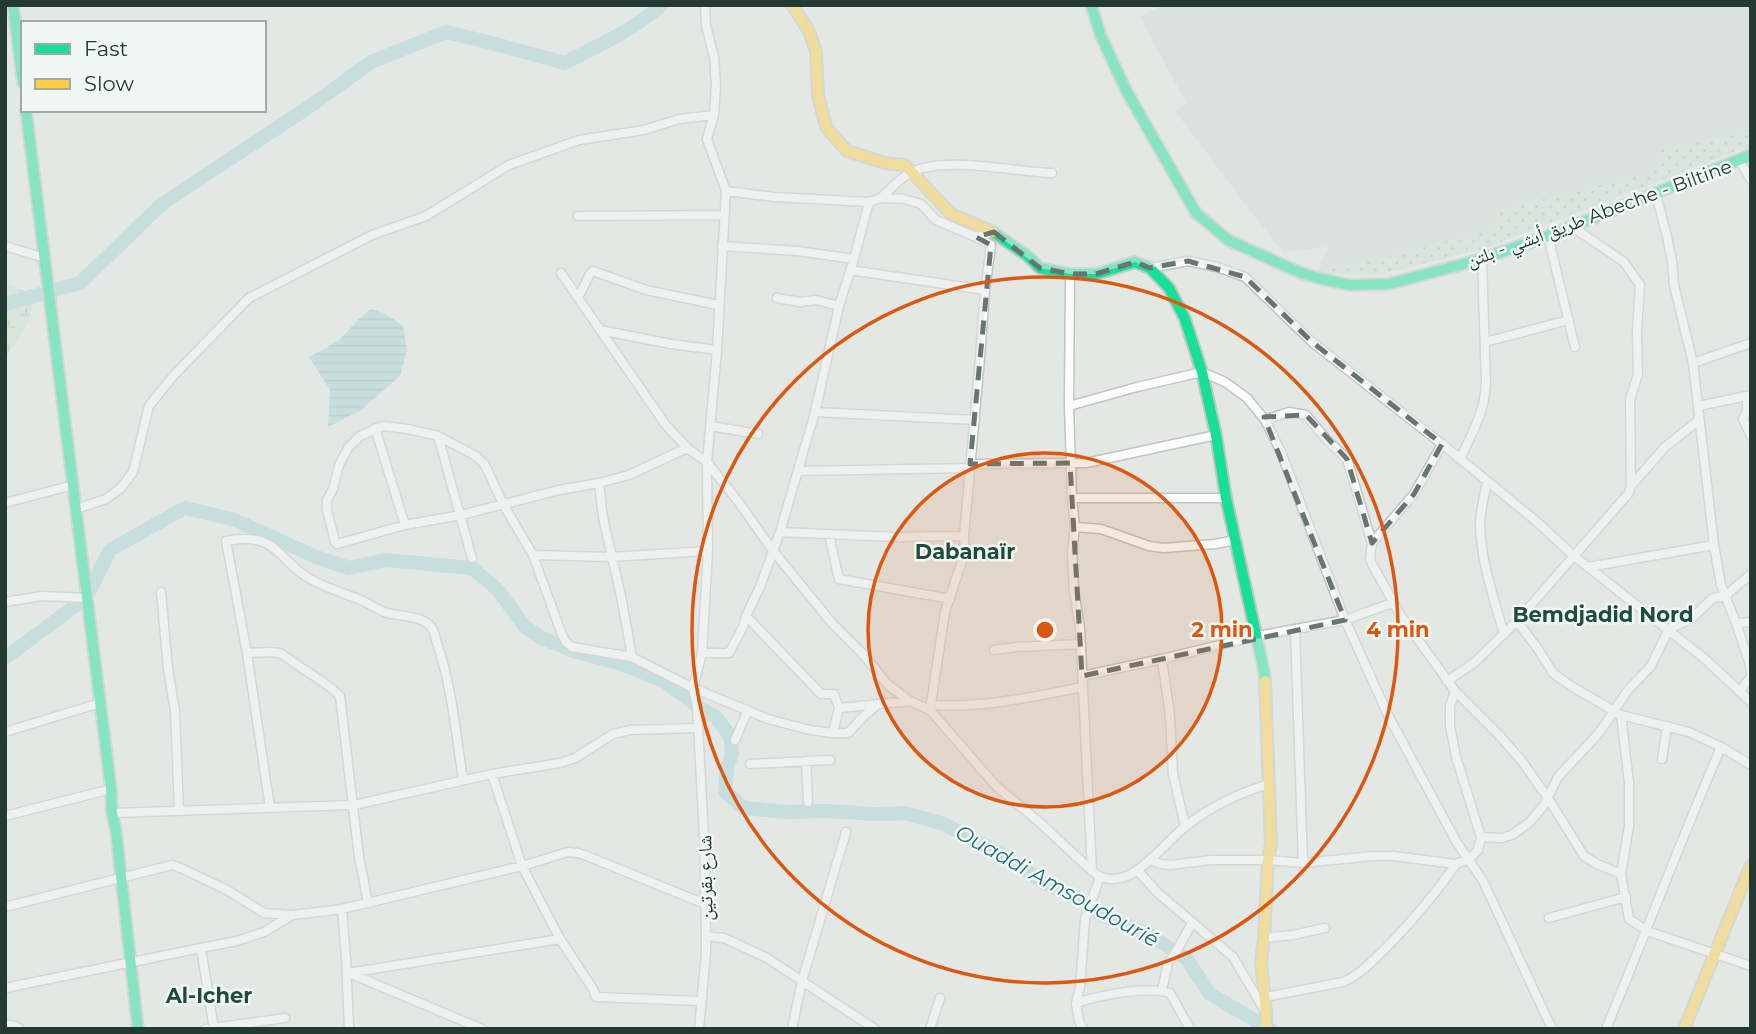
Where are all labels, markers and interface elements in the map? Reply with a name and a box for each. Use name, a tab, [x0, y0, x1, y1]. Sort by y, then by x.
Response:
legend	[21, 21, 266, 112]
text: Fast	[84, 36, 128, 61]
text: Slow	[84, 71, 134, 96]
street label: طريق أبشي - بلتن Abeche - Biltine	[1463, 155, 1736, 276]
district label: Dabanaïr	[915, 539, 1015, 564]
district label: Bemdjadid Nord	[1513, 602, 1693, 627]
text: 2 min	[1191, 617, 1253, 642]
text: 4 min	[1366, 617, 1430, 642]
centre of rings	[1033, 618, 1057, 642]
water label: Ouaddi Amsoudourié	[951, 819, 1163, 952]
street label: شارع بقرتين	[693, 835, 718, 921]
district label: Al-Icher	[165, 983, 252, 1008]

